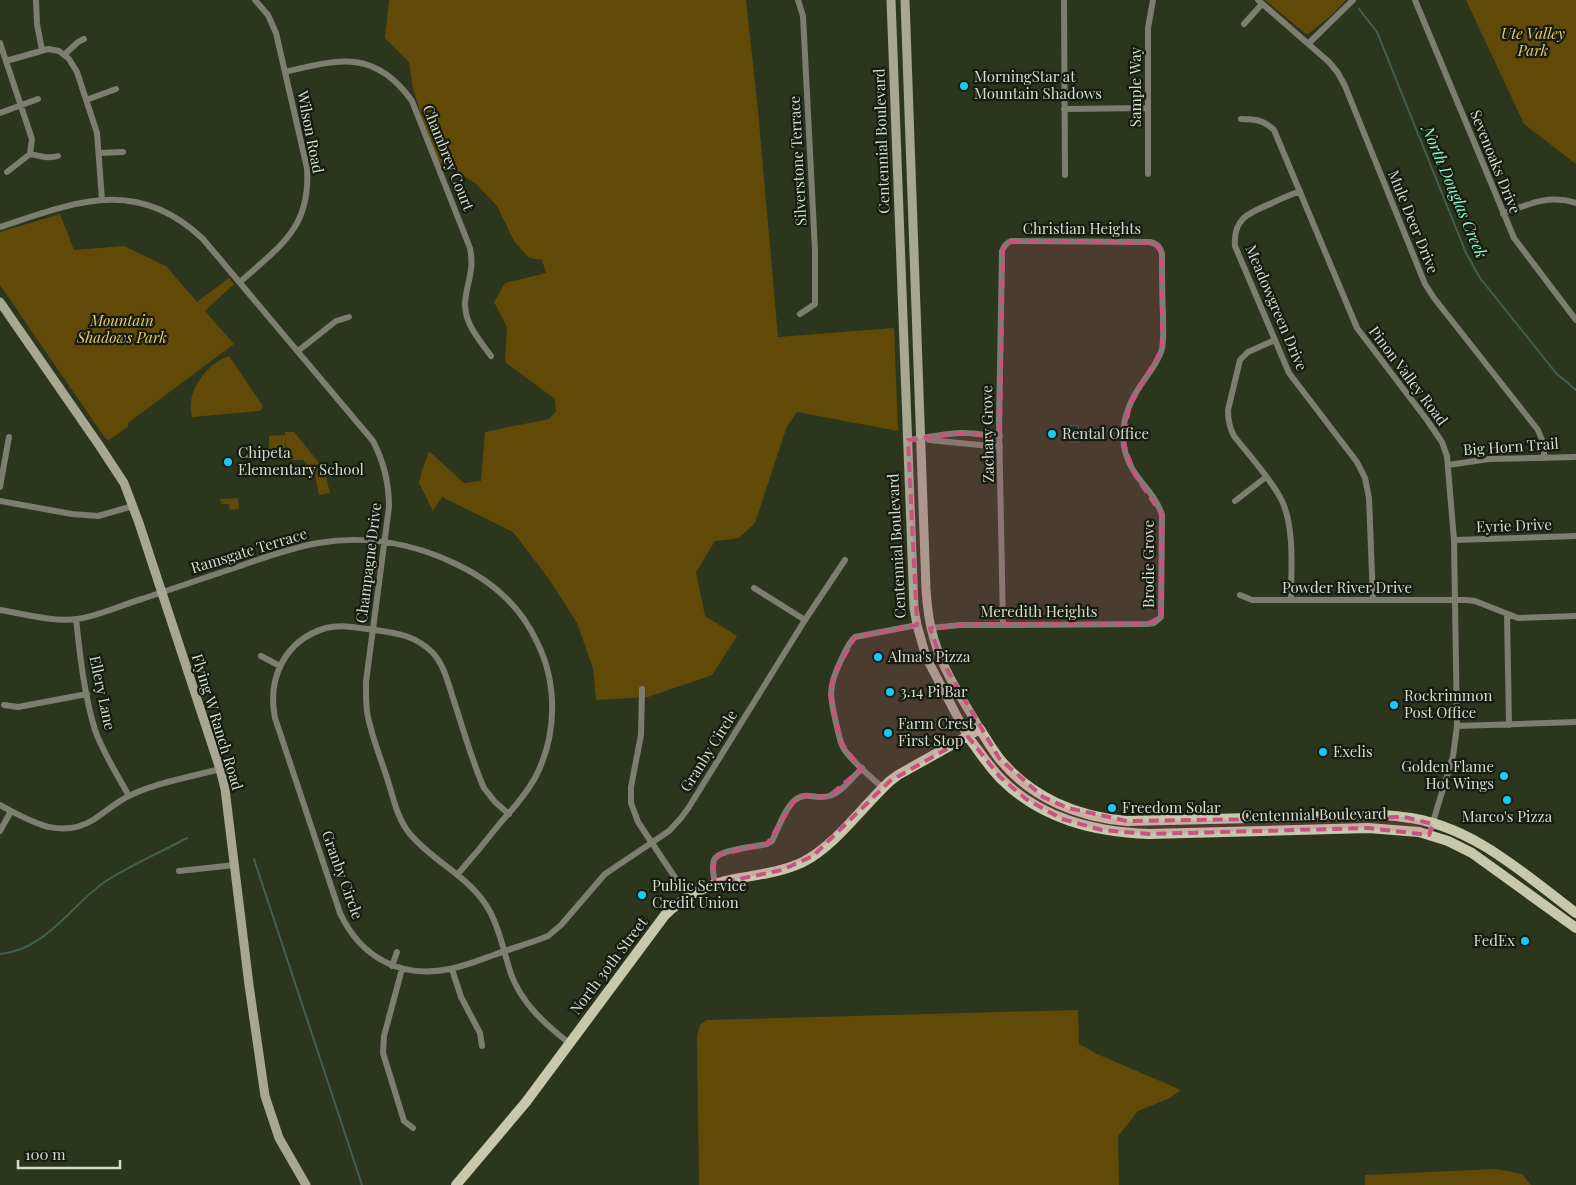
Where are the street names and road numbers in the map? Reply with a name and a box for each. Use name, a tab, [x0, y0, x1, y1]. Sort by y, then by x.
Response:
street label: Sample Way	[1125, 46, 1145, 127]
street label: Centennial Boulevard	[868, 68, 894, 214]
street label: Wilson Road	[293, 88, 329, 175]
street label: Silverstone Terrace	[784, 95, 810, 227]
street label: Chambrey Court	[419, 102, 479, 214]
street label: Sevenoaks Drive	[1466, 107, 1526, 217]
street label: Mule Deer Drive	[1384, 167, 1444, 276]
street label: Christian Heights	[1023, 218, 1141, 238]
street label: Meadowgreen Drive	[1241, 242, 1312, 374]
street label: Pinon Valley Road	[1365, 322, 1453, 429]
street label: Zachary Grove	[976, 385, 998, 483]
street label: Big Horn Trail	[1462, 433, 1559, 459]
street label: Centennial Boulevard	[882, 473, 910, 619]
street label: Champagne Drive	[351, 502, 385, 624]
street label: Eyrie Drive	[1476, 514, 1552, 536]
street label: Brodie Grove	[1138, 520, 1158, 608]
street label: Ramsgate Terrace	[188, 523, 309, 577]
street label: Powder River Drive	[1282, 577, 1412, 597]
street label: Meredith Heights	[980, 601, 1098, 621]
street label: Flying W Ranch Road	[188, 651, 248, 793]
street label: Ellery Lane	[85, 654, 121, 732]
street label: Granby Circle	[675, 706, 741, 795]
street label: Centennial Boulevard	[1241, 803, 1387, 825]
street label: Granby Circle	[318, 828, 368, 922]
street label: North 30th Street	[565, 912, 652, 1018]

